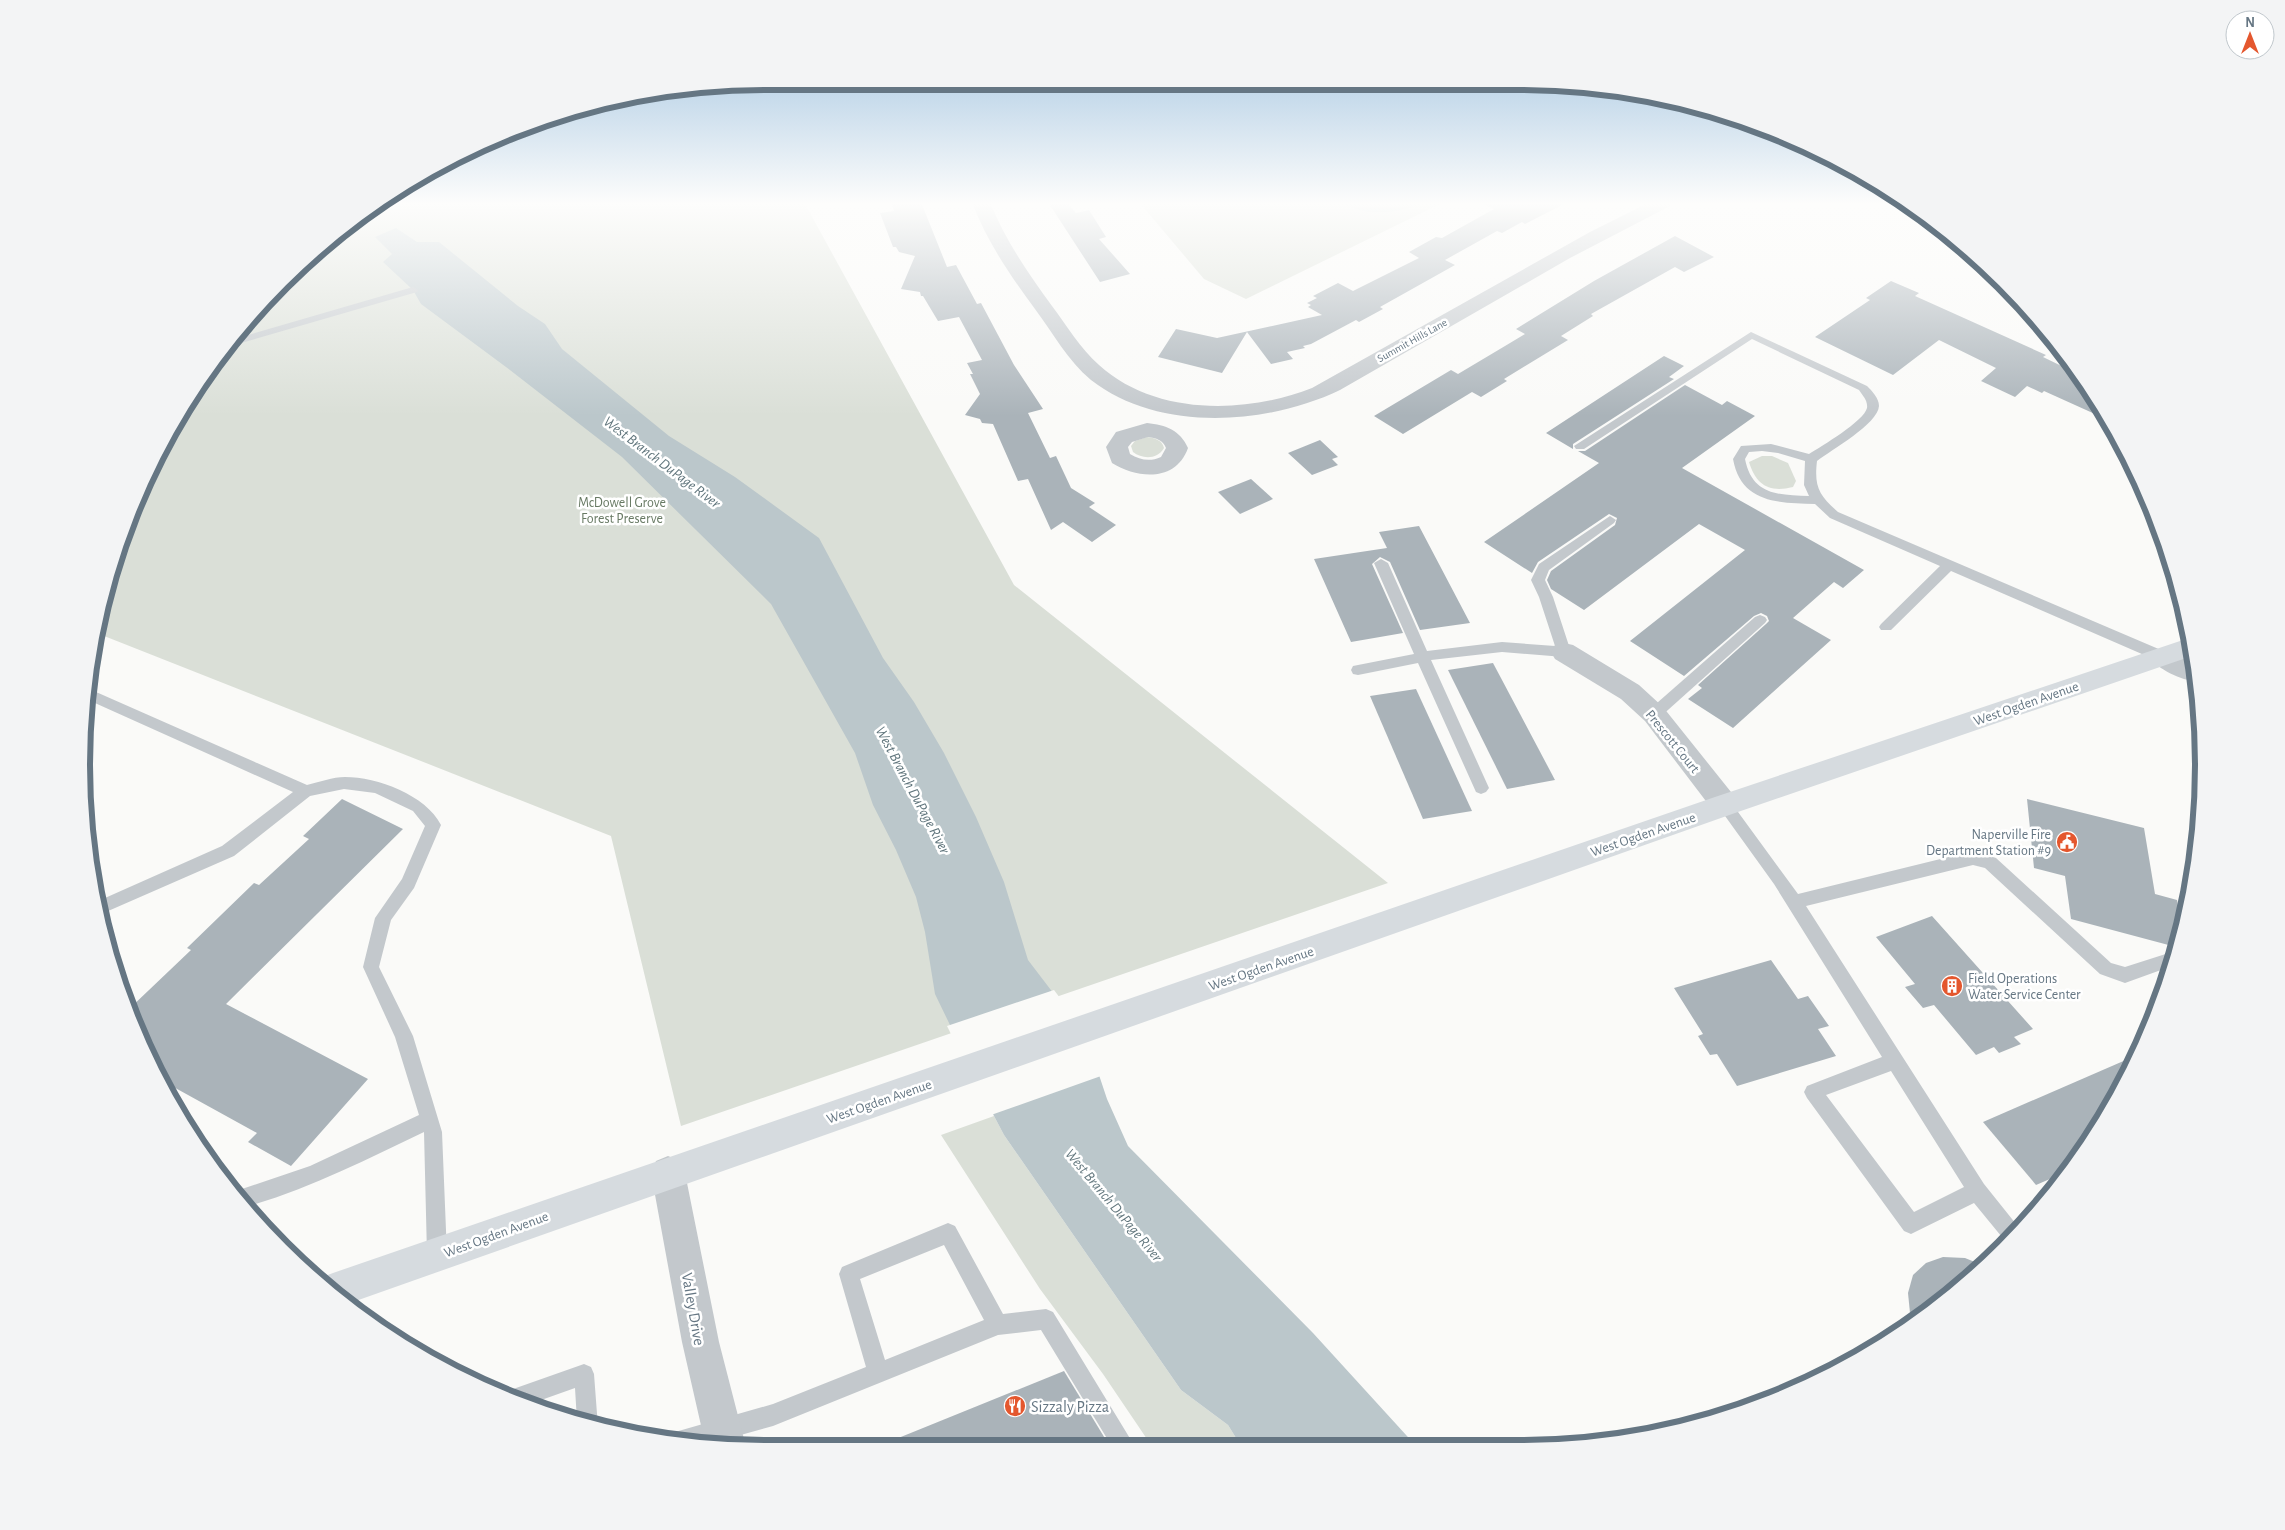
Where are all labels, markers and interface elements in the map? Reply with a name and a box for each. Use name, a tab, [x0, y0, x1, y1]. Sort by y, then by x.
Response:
north arrow	[2225, 10, 2275, 60]
text: N	[2245, 16, 2255, 30]
street label: Summit Hills Lane	[1375, 317, 1449, 364]
water label: West Branch DuPage River	[601, 414, 724, 512]
park label: McDowell Grove Forest Preserve	[578, 496, 666, 526]
street label: West Ogden Avenue	[1972, 679, 2081, 728]
street label: Prescott Court	[1643, 707, 1702, 776]
water label: West Branch DuPage River	[873, 724, 953, 857]
street label: West Ogden Avenue	[1589, 810, 1698, 859]
place label: Naperville Fire Department Station #9	[1926, 828, 2051, 858]
public building icon: Naperville Fire Department Station #9	[2055, 830, 2079, 854]
street label: West Ogden Avenue	[1207, 944, 1316, 993]
place label: Field Operations Water Service Center	[1968, 972, 2081, 1002]
building icon: Field Operations Water Service Center	[1940, 974, 1964, 998]
street label: West Ogden Avenue	[825, 1077, 934, 1126]
water label: West Branch DuPage River	[1062, 1146, 1166, 1265]
street label: West Ogden Avenue	[442, 1210, 550, 1260]
street label: Valley Drive	[678, 1272, 707, 1347]
restaurant icon: Sizzaly Pizza	[1003, 1394, 1027, 1418]
place label: Sizzaly Pizza	[1031, 1399, 1109, 1416]

